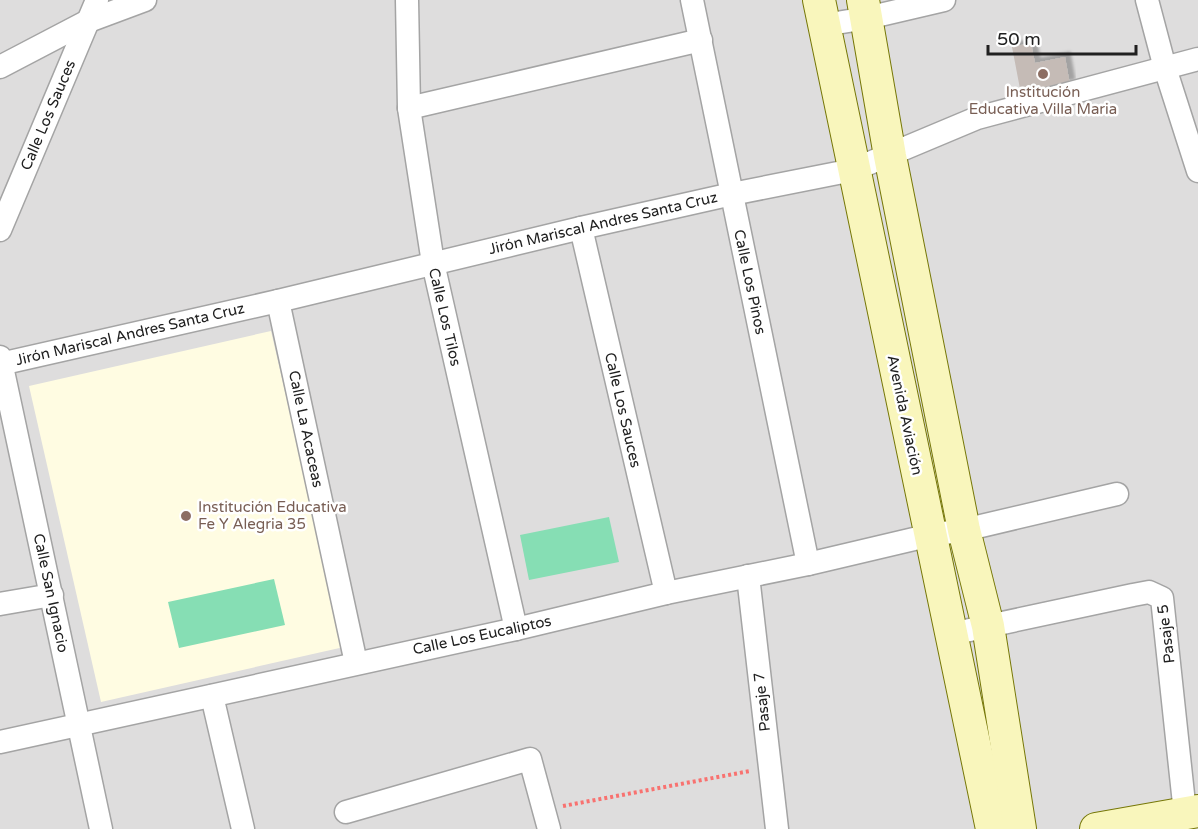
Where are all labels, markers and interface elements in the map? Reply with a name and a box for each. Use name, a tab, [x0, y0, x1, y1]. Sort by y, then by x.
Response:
scale bar	[988, 18, 1136, 56]
text: 50 m	[997, 28, 1041, 50]
street label: Calle Los Sauces	[17, 57, 79, 173]
marker: Institución Educativa Villa Maria	[1036, 67, 1050, 81]
place label: Institución Educativa Villa Maria	[969, 83, 1117, 118]
street label: Jirón Mariscal Andres Santa Cruz	[487, 188, 719, 258]
street label: Calle Los Pinos	[730, 228, 770, 336]
street label: Calle Los Tilos	[425, 266, 465, 368]
street label: Jirón Mariscal Andres Santa Cruz	[14, 299, 246, 369]
street label: Calle Los Sauces	[601, 351, 645, 469]
street label: Avenida Aviación	[883, 353, 927, 477]
street label: Calle La Acaceas	[285, 369, 327, 489]
place label: Institución Educativa Fe Y Alegria 35	[198, 498, 347, 533]
marker: Institución Educativa Fe Y Alegria 35	[179, 509, 193, 523]
street label: Calle San Ignacio	[30, 532, 72, 654]
street label: Pasaje 5	[1153, 603, 1179, 665]
street label: Calle Los Eucaliptos	[411, 612, 553, 658]
street label: Pasaje 7	[750, 672, 774, 732]

